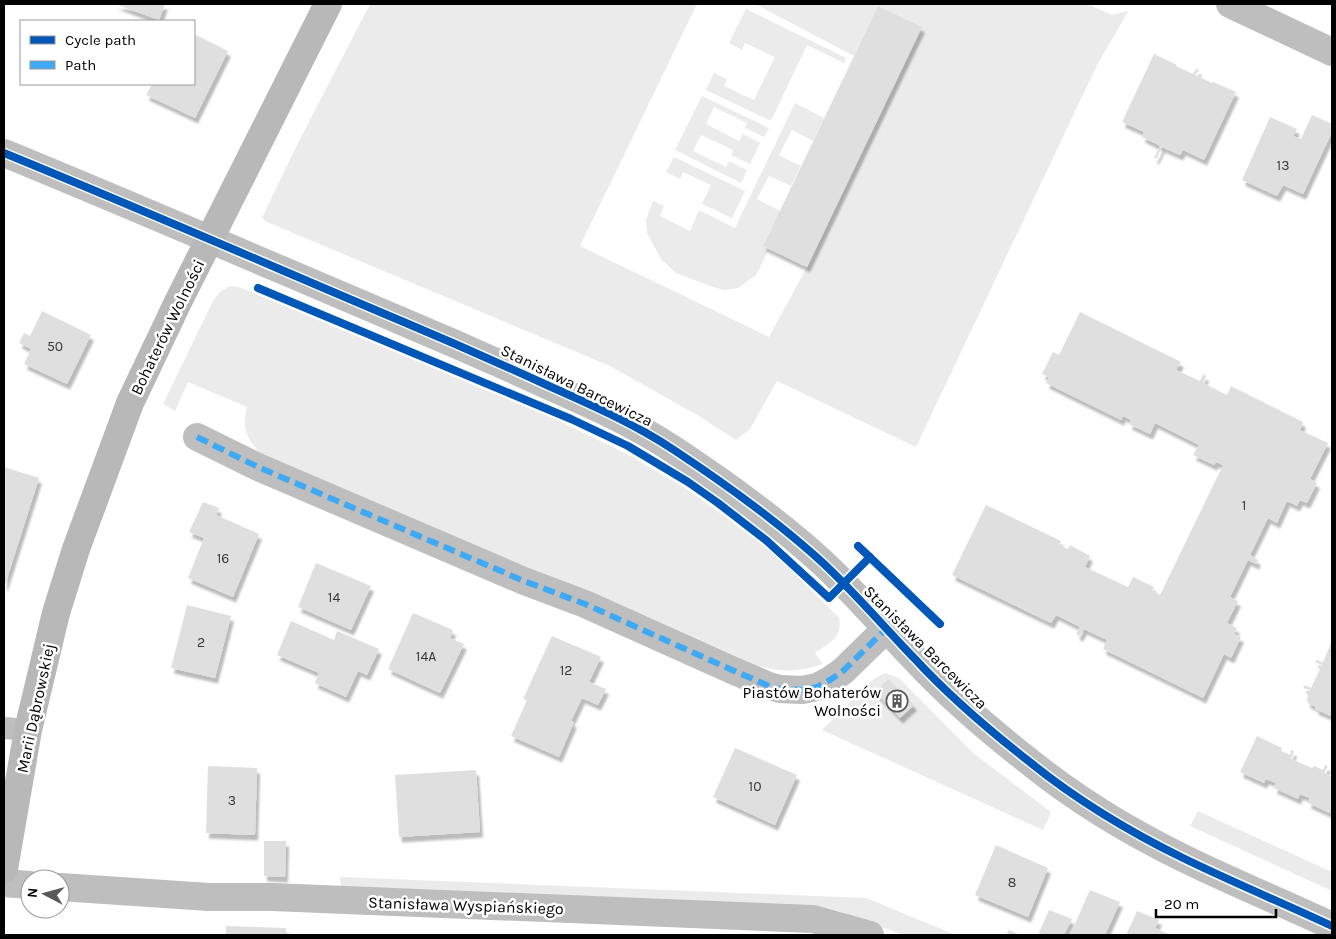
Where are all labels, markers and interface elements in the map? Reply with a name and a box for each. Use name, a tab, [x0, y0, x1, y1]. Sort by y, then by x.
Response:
legend	[20, 20, 195, 85]
text: Cycle path	[65, 31, 136, 49]
text: Path	[65, 56, 96, 74]
house number: 13	[1277, 157, 1289, 174]
street label: Bohaterów Wolności	[126, 256, 208, 398]
house number: 50	[47, 338, 63, 355]
street label: Stanisława Barcewicza	[498, 340, 656, 431]
house number: 1	[1242, 497, 1246, 514]
house number: 16	[217, 550, 229, 567]
street label: Stanisława Barcewicza	[860, 582, 991, 713]
house number: 14	[328, 589, 340, 606]
house number: 2	[197, 634, 205, 651]
street label: Marii Dąbrowskiej	[12, 642, 58, 775]
house number: 14A	[416, 648, 436, 665]
house number: 12	[560, 662, 572, 679]
place label: Piastów Bohaterów Wolności	[743, 683, 881, 720]
building icon: Piastów Bohaterów Wolności	[885, 689, 909, 713]
house number: 10	[749, 778, 761, 795]
house number: 3	[228, 792, 236, 809]
north arrow	[20, 869, 70, 919]
house number: 8	[1008, 874, 1016, 891]
scale bar	[1156, 886, 1276, 918]
text: N	[24, 887, 42, 899]
street label: Stanisława Wyspiańskiego	[368, 893, 564, 918]
text: 20 m	[1164, 895, 1199, 913]

